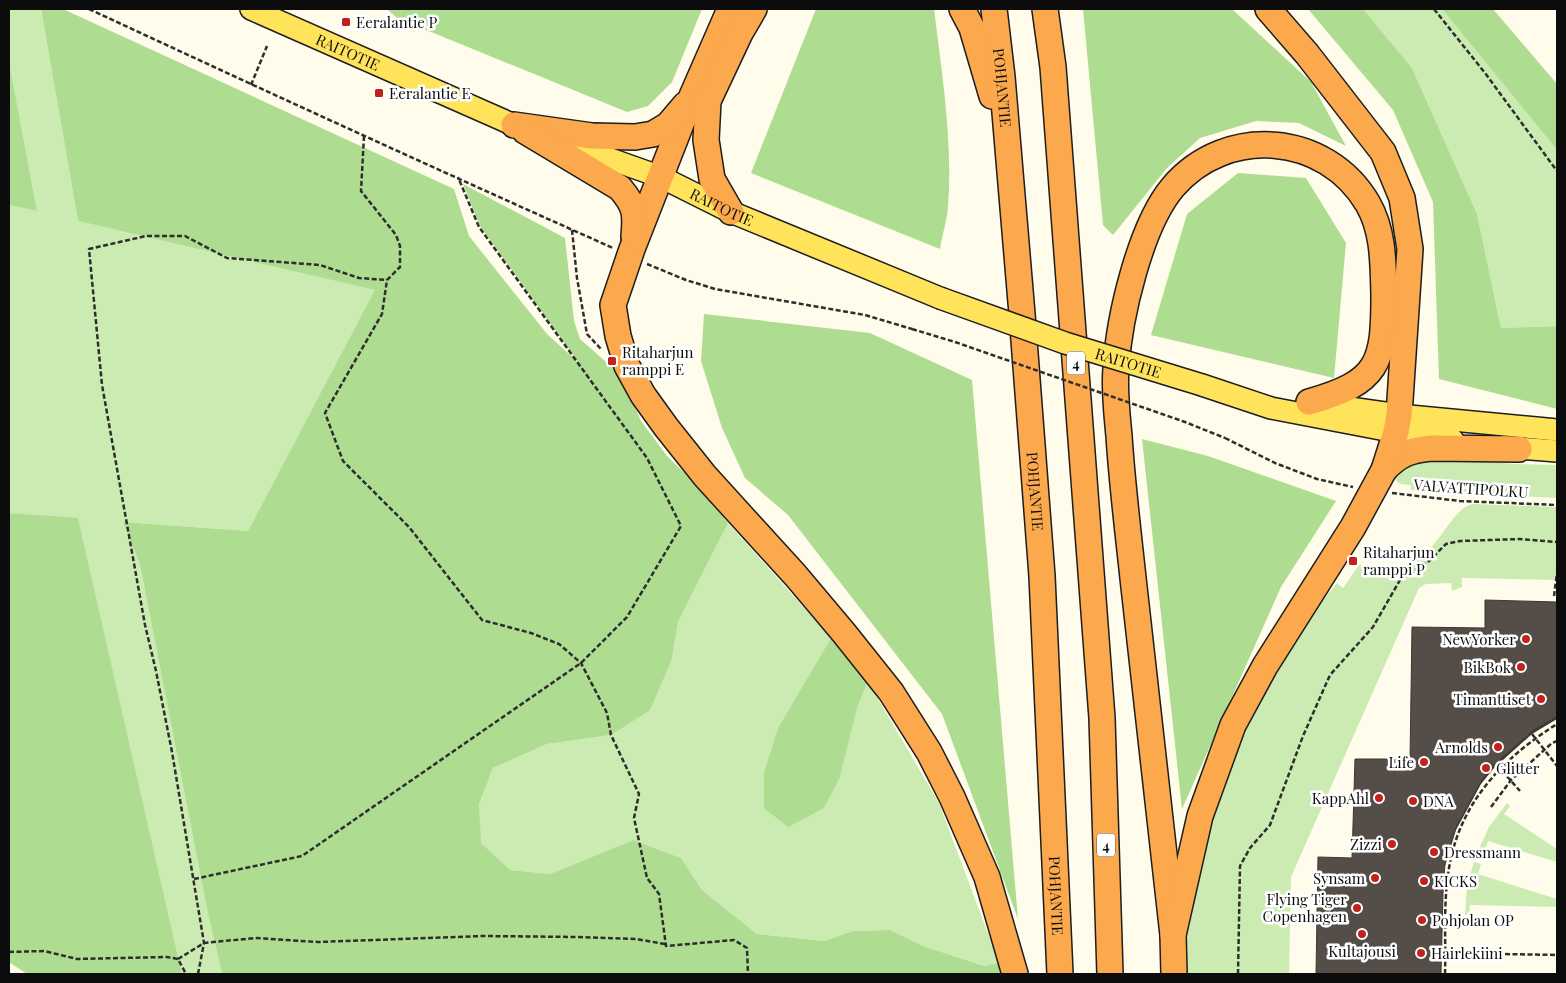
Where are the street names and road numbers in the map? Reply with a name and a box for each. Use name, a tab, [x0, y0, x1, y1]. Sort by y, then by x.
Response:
street label: RAITOTIE	[313, 29, 383, 75]
street label: POHJANTIE	[989, 47, 1016, 128]
street label: RAITOTIE	[687, 183, 756, 230]
street label: RAITOTIE	[1093, 343, 1164, 382]
road number: 4	[1067, 352, 1085, 374]
street label: POHJANTIE	[1023, 451, 1049, 531]
street label: VALVATTIPOLKU	[1412, 474, 1529, 502]
road number: 4	[1097, 834, 1115, 856]
street label: POHJANTIE	[1045, 856, 1068, 936]

